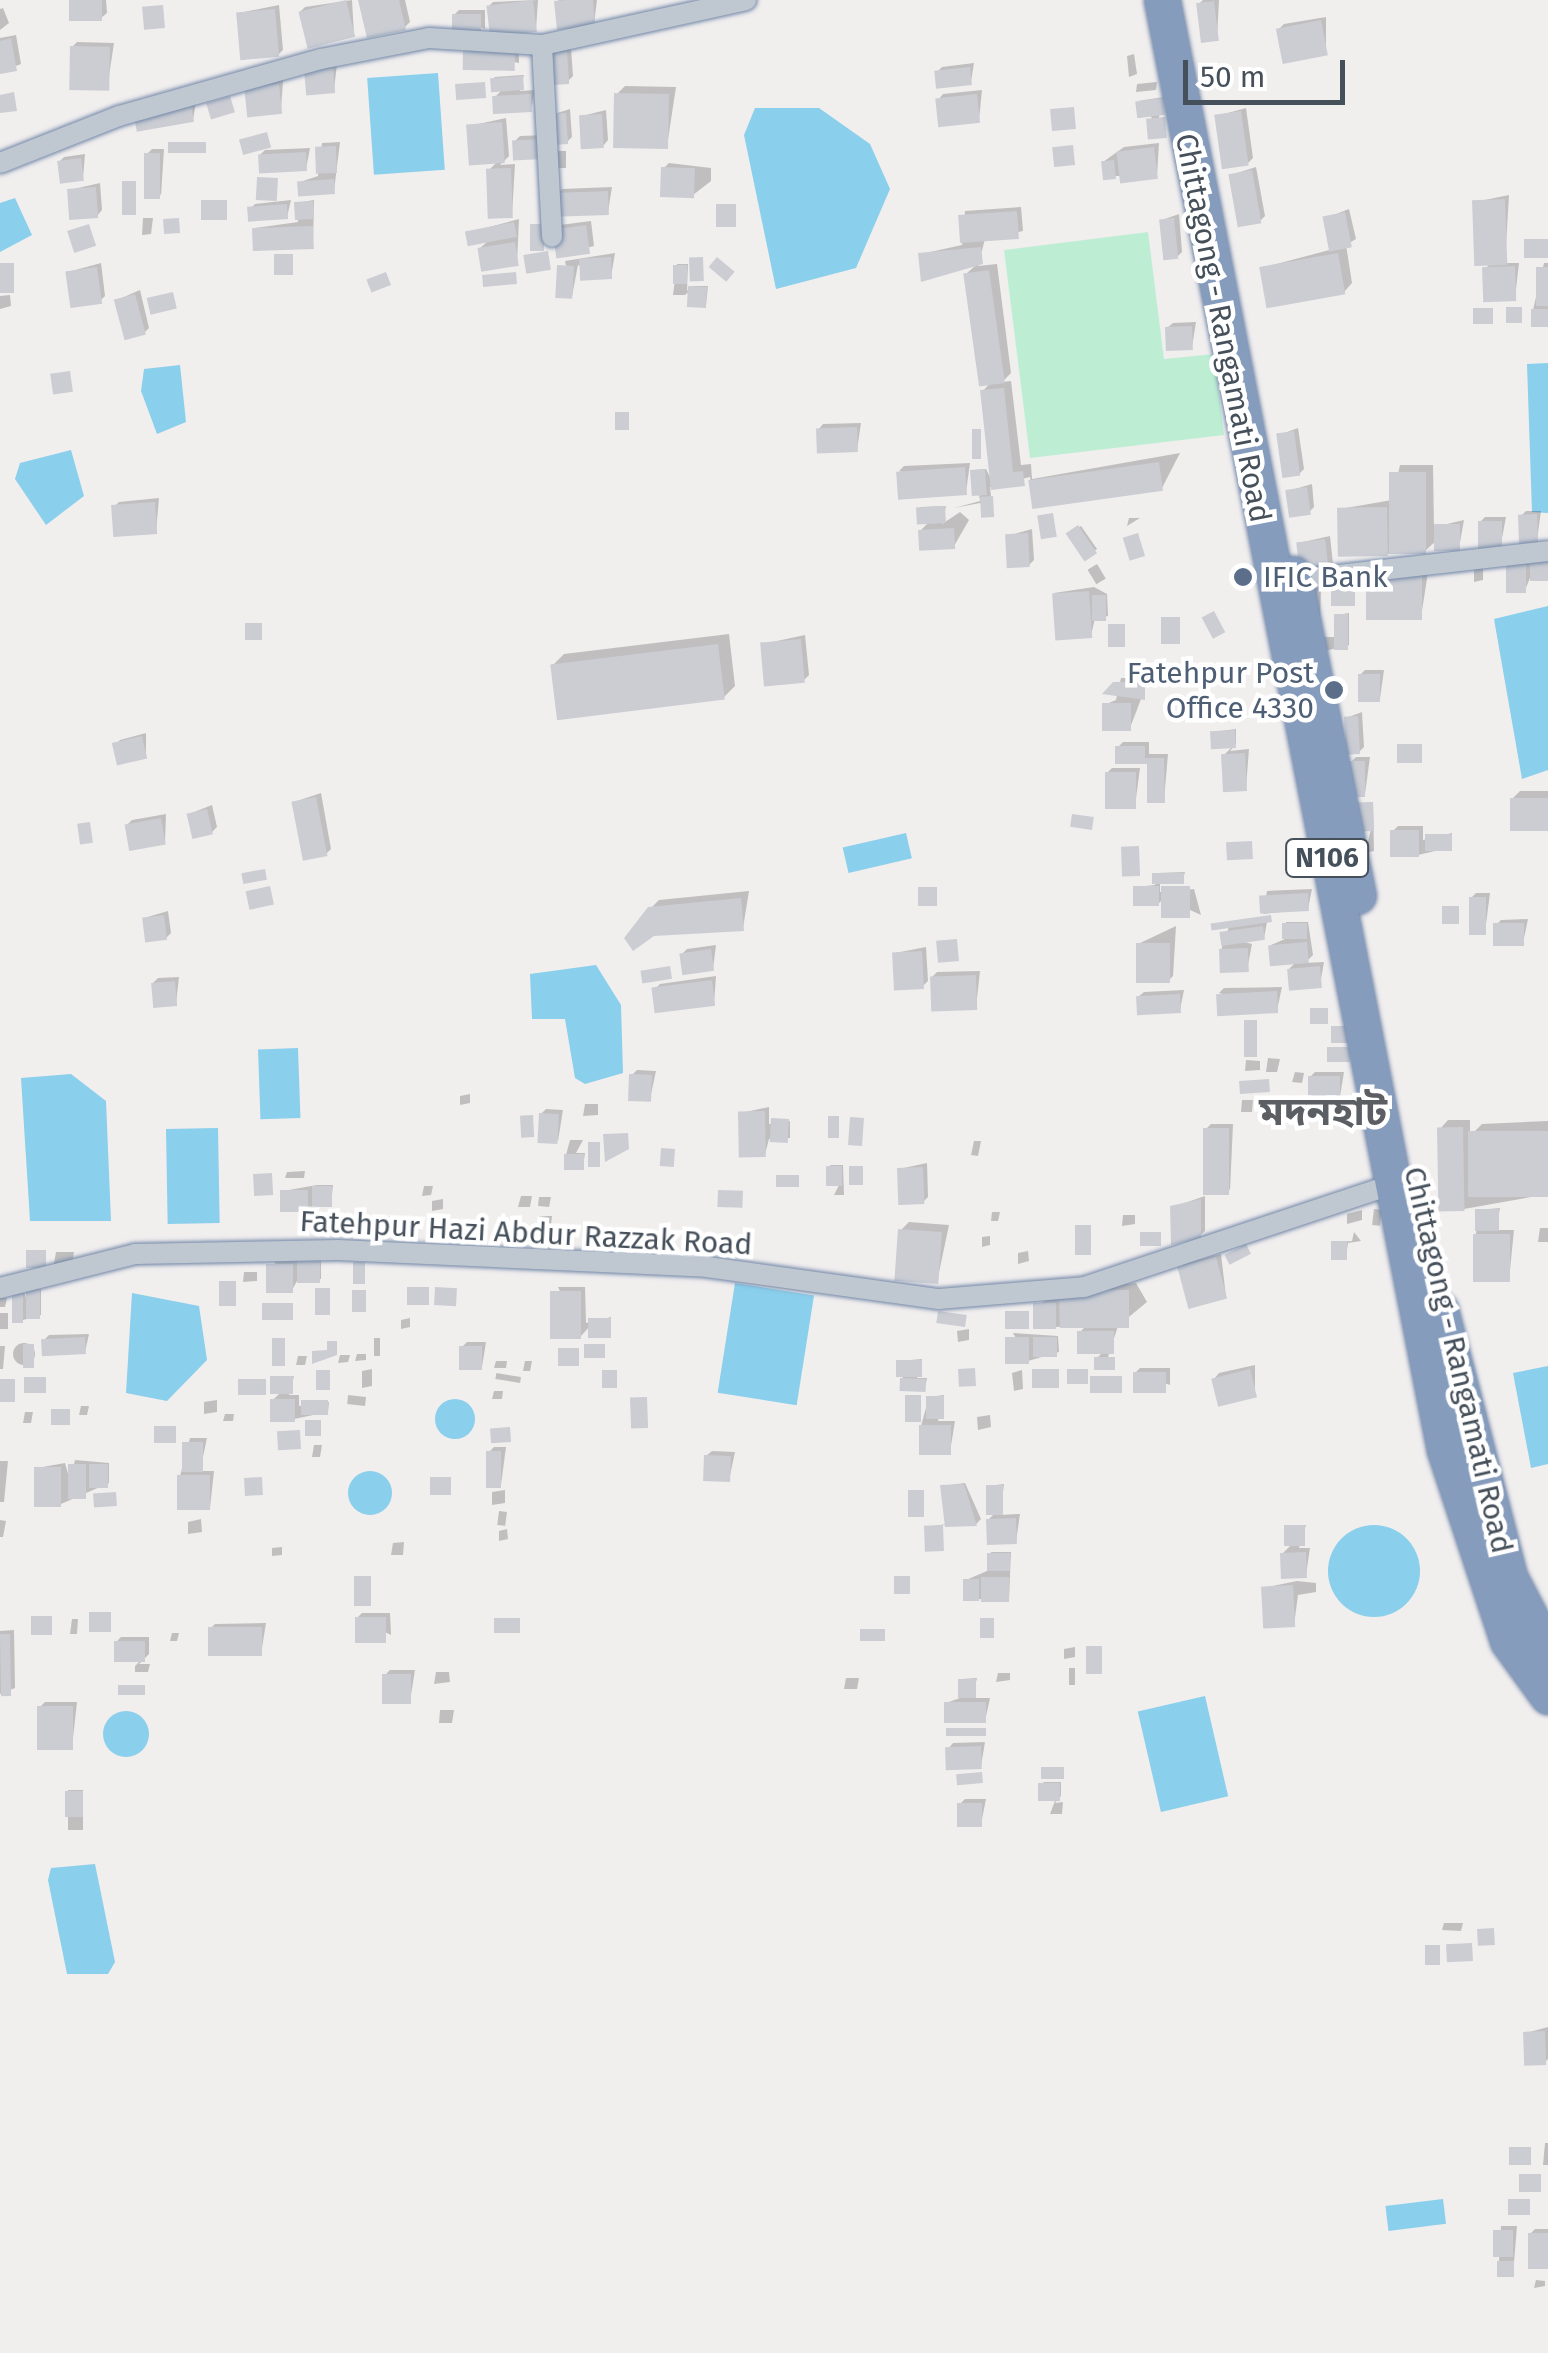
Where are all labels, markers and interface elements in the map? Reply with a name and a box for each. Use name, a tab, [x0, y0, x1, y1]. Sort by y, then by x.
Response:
scale bar	[1188, 40, 1350, 102]
text: 50 m	[1200, 59, 1265, 95]
street label: Chittagong - Rangamati Road	[1168, 131, 1278, 525]
place label: IFIC Bank	[1263, 559, 1388, 595]
marker: IFIC Bank	[1232, 566, 1254, 588]
place label: Fatehpur Post Office 4330	[1127, 655, 1314, 726]
marker: Fatehpur Post Office 4330	[1323, 679, 1345, 701]
road number: N106	[1284, 835, 1370, 881]
district label: মদনহাট	[1259, 1088, 1387, 1136]
street label: Chittagong - Rangamati Road	[1396, 1163, 1520, 1557]
street label: Fatehpur Hazi Abdur Razzak Road	[299, 1203, 753, 1263]

